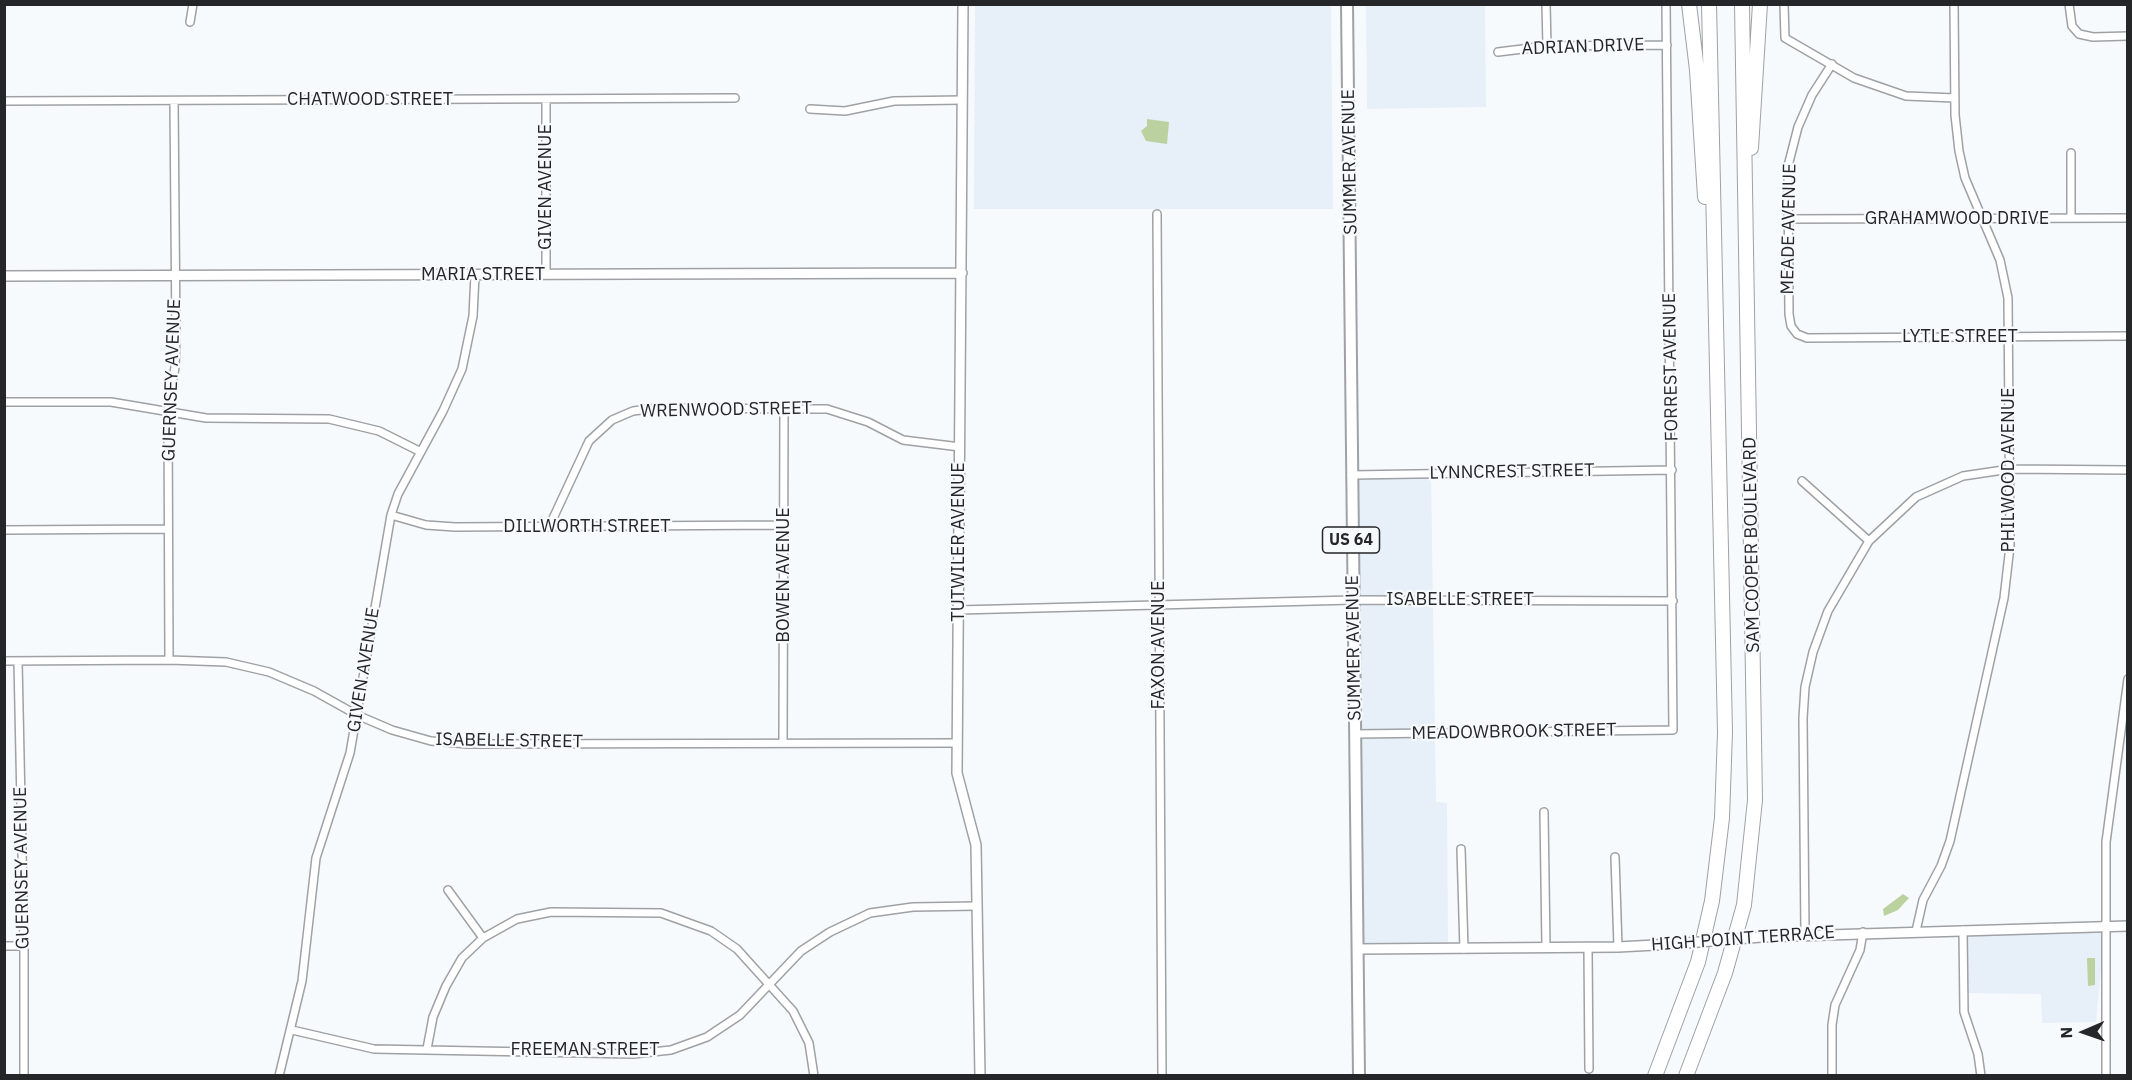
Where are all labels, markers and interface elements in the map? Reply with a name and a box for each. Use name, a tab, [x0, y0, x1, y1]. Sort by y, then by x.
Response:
street label: ADRIAN DRIVE	[1521, 34, 1645, 60]
street label: CHATWOOD STREET	[287, 89, 453, 111]
street label: SUMMER AVENUE	[1338, 89, 1362, 235]
street label: GIVEN AVENUE	[535, 124, 557, 250]
street label: MEADE AVENUE	[1777, 163, 1801, 295]
street label: GRAHAMWOOD DRIVE	[1865, 208, 2049, 230]
street label: MARIA STREET	[421, 264, 545, 286]
street label: FORREST AVENUE	[1659, 293, 1683, 441]
street label: GUERNSEY AVENUE	[158, 298, 186, 462]
street label: LYTLE STREET	[1902, 326, 2018, 348]
street label: PHILWOOD AVENUE	[1998, 388, 2020, 552]
street label: WRENWOOD STREET	[640, 398, 812, 422]
street label: SAM COOPER BOULEVARD	[1739, 437, 1765, 653]
street label: LYNNCREST STREET	[1429, 460, 1595, 484]
street label: TUTWILER AVENUE	[948, 462, 970, 622]
street label: BOWEN AVENUE	[773, 507, 795, 643]
street label: DILLWORTH STREET	[503, 516, 671, 538]
road number: US 64	[1322, 527, 1380, 553]
street label: SUMMER AVENUE	[1342, 575, 1366, 721]
street label: FAXON AVENUE	[1148, 580, 1170, 710]
street label: ISABELLE STREET	[1386, 589, 1534, 611]
street label: GIVEN AVENUE	[343, 606, 385, 734]
street label: MEADOWBROOK STREET	[1411, 719, 1617, 745]
street label: ISABELLE STREET	[435, 729, 583, 753]
street label: GUERNSEY AVENUE	[10, 786, 34, 950]
street label: HIGH POINT TERRACE	[1650, 922, 1836, 956]
north arrow	[2054, 1002, 2114, 1062]
text: N	[2056, 1026, 2076, 1039]
street label: FREEMAN STREET	[510, 1039, 660, 1061]

